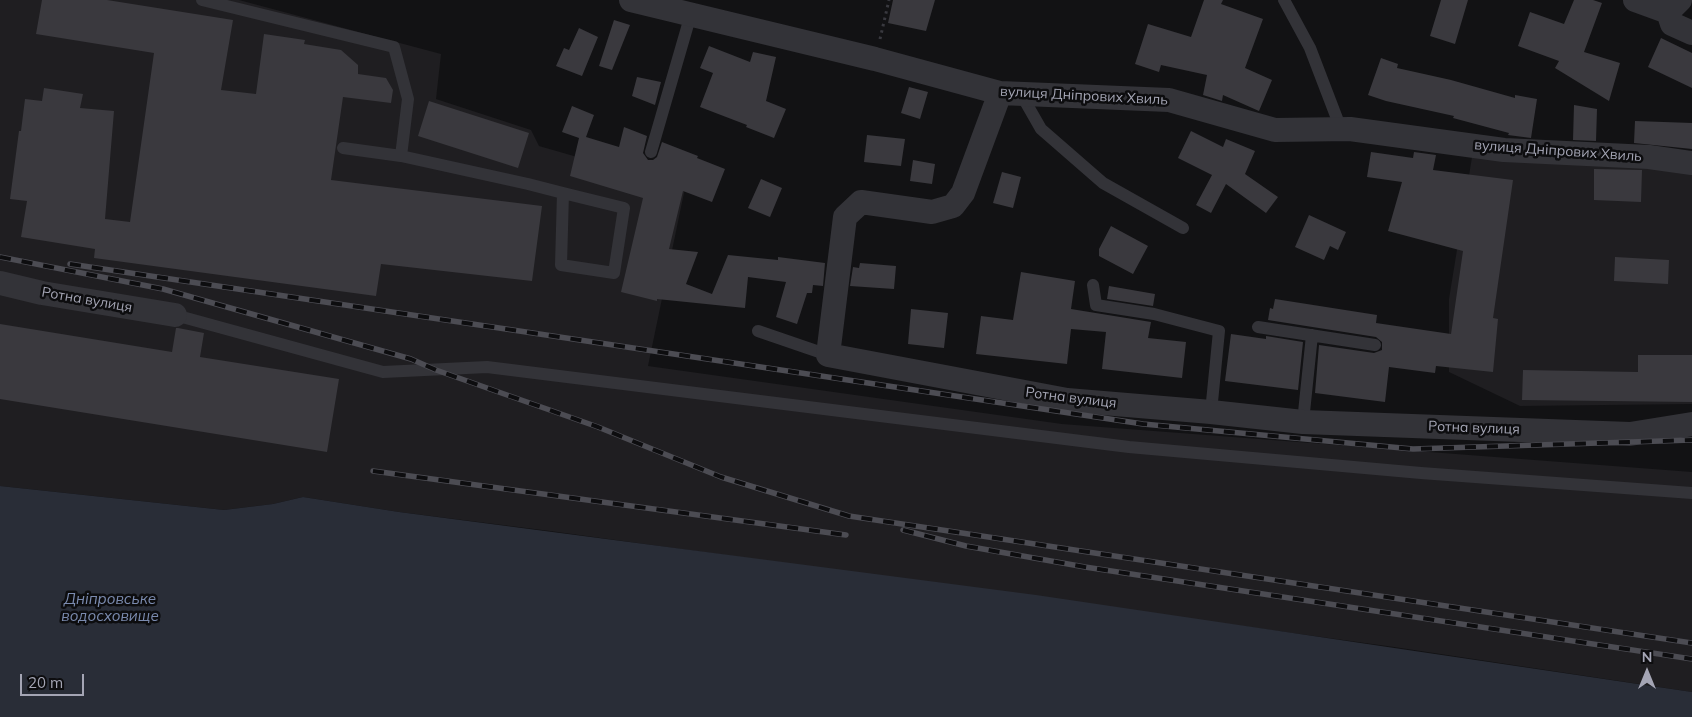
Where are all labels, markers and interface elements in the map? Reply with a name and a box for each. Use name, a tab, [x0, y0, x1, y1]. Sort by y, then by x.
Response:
street label: вулиця Дніпрових Хвиль	[1000, 83, 1168, 109]
street label: вулиця Дніпрових Хвиль	[1474, 137, 1642, 165]
street label: Ротна вулиця	[40, 284, 134, 316]
street label: Ротна вулиця	[1024, 384, 1118, 412]
street label: Ротна вулиця	[1428, 418, 1520, 438]
water label: Дніпровське водосховище	[61, 590, 159, 625]
north arrow	[1622, 647, 1672, 697]
text: N	[1642, 648, 1652, 666]
scale bar	[22, 664, 86, 696]
text: 20 m	[28, 673, 63, 692]

